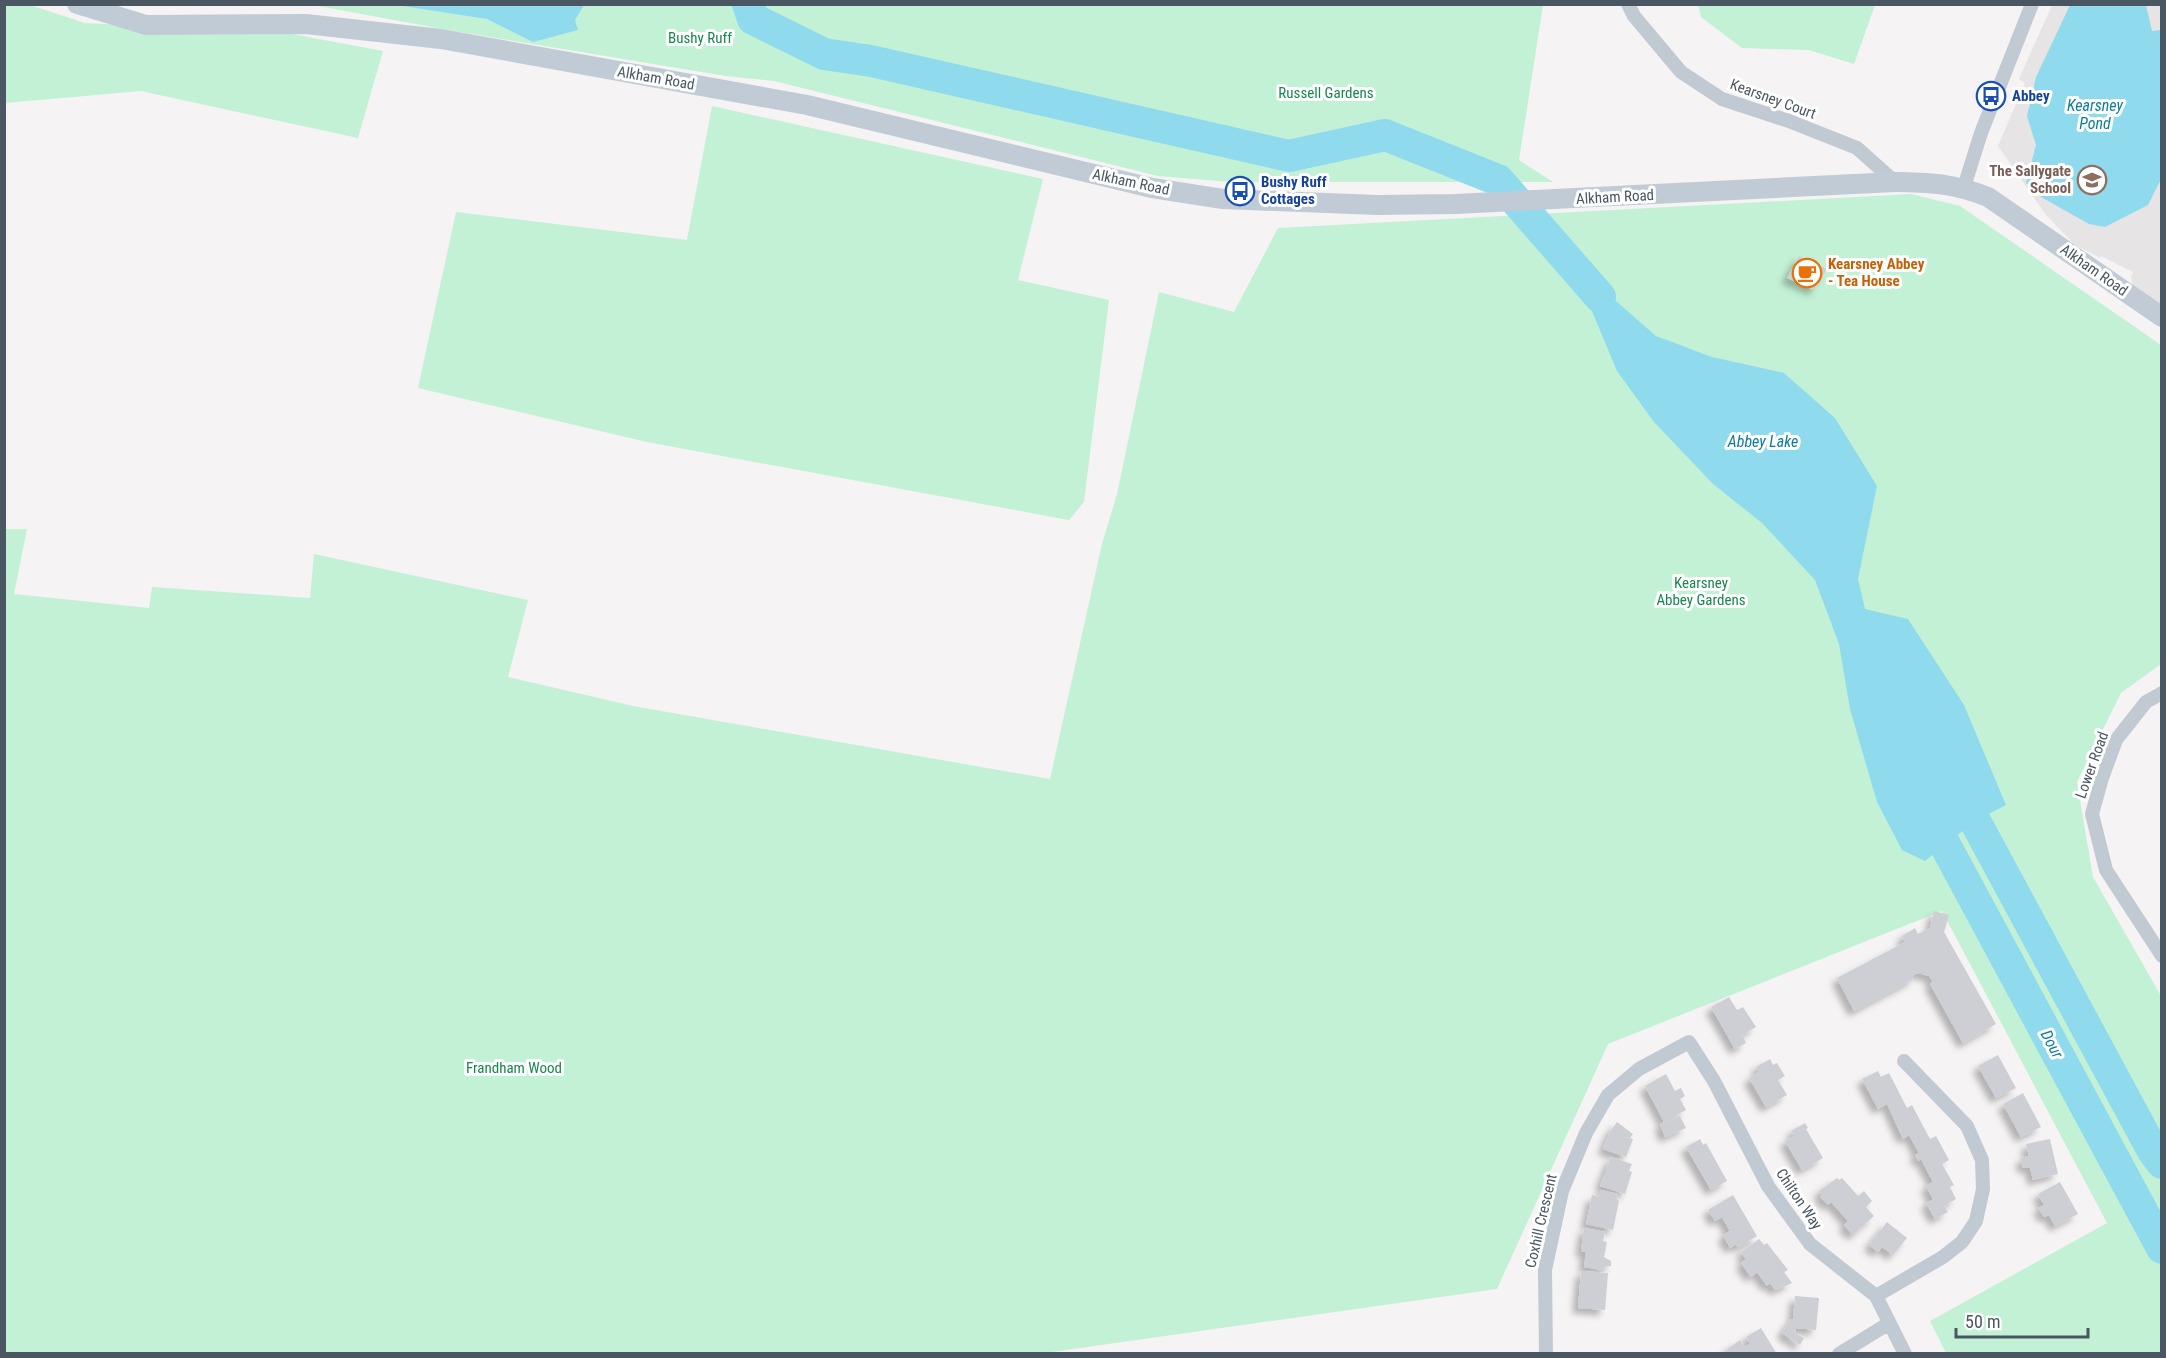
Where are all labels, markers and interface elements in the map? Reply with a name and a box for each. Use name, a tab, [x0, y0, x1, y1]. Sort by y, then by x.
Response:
park label: Bushy Ruff	[668, 29, 732, 47]
street label: Alkham Road	[616, 62, 696, 94]
street label: Kearsney Court	[1728, 75, 1818, 123]
bus stop icon: Abbey	[1975, 80, 2007, 112]
park label: Russell Gardens	[1278, 84, 1374, 102]
place label: Abbey	[2012, 87, 2050, 105]
water label: Kearsney Pond	[2067, 96, 2124, 133]
place label: The Sallygate School	[1989, 162, 2071, 197]
school or university icon: The Sallygate School	[2076, 164, 2108, 196]
street label: Alkham Road	[1091, 165, 1171, 199]
place label: Bushy Ruff Cottages	[1261, 173, 1327, 208]
bus stop icon: Bushy Ruff Cottages	[1224, 175, 1256, 207]
street label: Alkham Road	[1576, 186, 1654, 208]
street label: Alkham Road	[2057, 240, 2131, 300]
place label: Kearsney Abbey - Tea House	[1828, 255, 1925, 290]
cafe icon: Kearsney Abbey - Tea House	[1791, 257, 1823, 289]
water label: Abbey Lake	[1727, 432, 1798, 451]
park label: Kearsney Abbey Gardens	[1656, 574, 1746, 609]
street label: Lower Road	[2072, 729, 2112, 801]
water label: Dour	[2037, 1027, 2068, 1062]
park label: Frandham Wood	[466, 1059, 562, 1077]
street label: Chilton Way	[1772, 1165, 1826, 1233]
street label: Coxhill Crescent	[1521, 1172, 1561, 1270]
scale bar	[1956, 1301, 2088, 1339]
text: 50 m	[1965, 1311, 2000, 1332]

